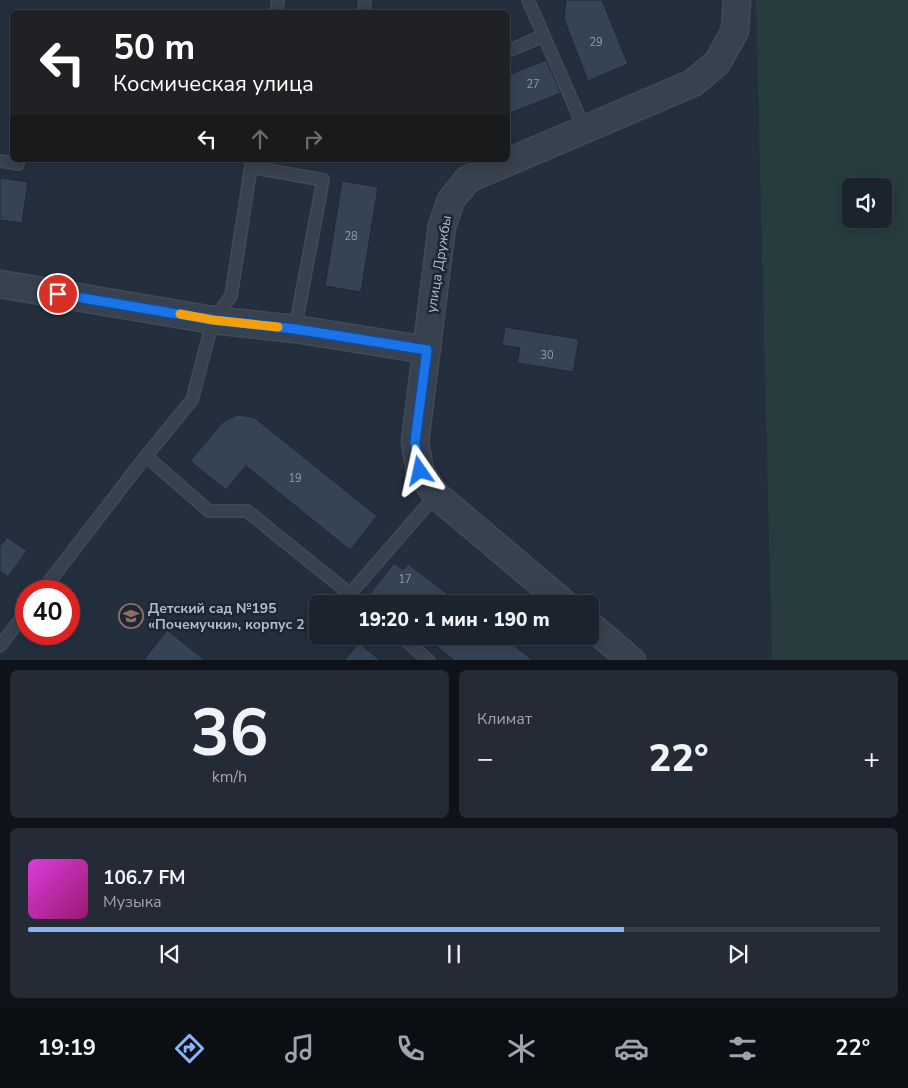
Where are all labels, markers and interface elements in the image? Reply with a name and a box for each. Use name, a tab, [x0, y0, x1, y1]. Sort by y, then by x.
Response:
text: 50 m	[113, 24, 195, 71]
icon: left	[30, 30, 95, 95]
house number: 29	[589, 35, 603, 50]
text: Космическая улица	[113, 69, 314, 99]
house number: 27	[526, 77, 540, 92]
icon: left	[193, 125, 221, 153]
icon: ahead	[246, 125, 274, 153]
icon: right	[299, 125, 327, 153]
map controls	[842, 178, 892, 228]
button: sound	[842, 178, 892, 228]
street label: улица Дружбы	[422, 214, 456, 314]
house number: 28	[344, 229, 358, 244]
pin	[37, 273, 79, 315]
icon: arrive	[44, 280, 72, 308]
house number: 30	[540, 348, 554, 363]
position arrow	[393, 444, 445, 496]
house number: 19	[288, 471, 302, 486]
house number: 17	[398, 572, 412, 587]
speed limit sign: 40	[15, 580, 80, 645]
place label: Детский сад №195 «Почемучки», корпус 2	[148, 599, 305, 634]
school or university icon: Детский сад №195 «Почемучки», корпус 2	[118, 603, 144, 629]
text: 19:20 · 1 мин · 190 m	[358, 607, 550, 633]
text: 36	[190, 689, 269, 778]
text: Климат	[477, 708, 532, 730]
text: 22°	[648, 733, 709, 784]
text: −	[477, 740, 494, 778]
text: +	[863, 740, 880, 778]
text: km/h	[212, 766, 247, 788]
text: 106.7 FM	[103, 865, 186, 891]
text: Музыка	[103, 891, 162, 913]
icon: previous	[156, 940, 184, 968]
icon: pause	[440, 940, 468, 968]
icon: next	[724, 940, 752, 968]
icon: directions	[172, 1031, 207, 1066]
icon: music	[282, 1031, 317, 1066]
icon: phone	[393, 1031, 428, 1066]
icon: climate	[504, 1031, 539, 1066]
icon: car	[614, 1031, 649, 1066]
icon: filters	[725, 1031, 760, 1066]
text: 19:19	[38, 1033, 96, 1063]
text: 22°	[835, 1033, 870, 1063]

